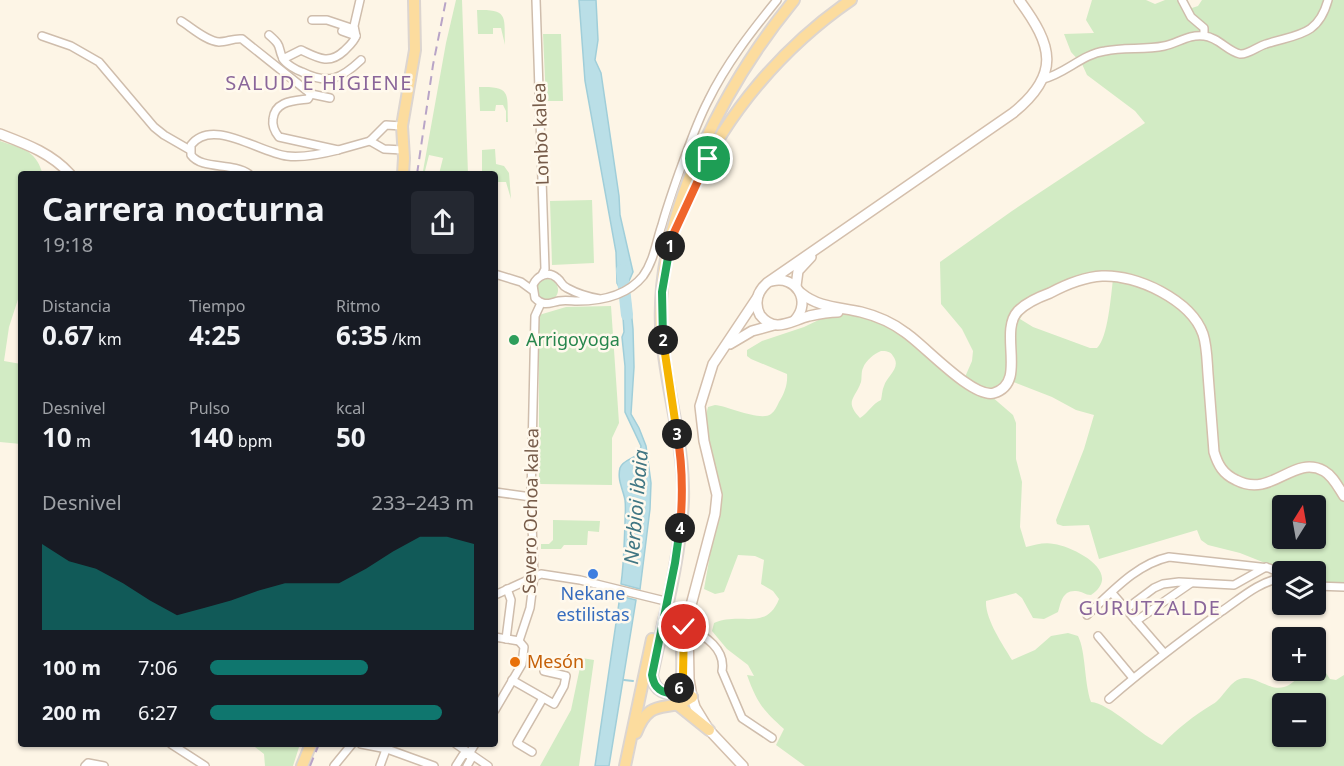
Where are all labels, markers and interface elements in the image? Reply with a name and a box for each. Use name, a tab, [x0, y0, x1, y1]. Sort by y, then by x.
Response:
district label: SALUD E HIGIENE	[225, 69, 413, 96]
street label: Lonbo kalea	[526, 82, 554, 186]
pin	[682, 133, 733, 184]
icon: arrive	[691, 142, 724, 175]
text: Carrera nocturna	[42, 186, 325, 231]
button: share	[411, 191, 474, 254]
text: 19:18	[42, 231, 93, 258]
pin: 1	[655, 231, 685, 261]
text: 1	[665, 235, 675, 257]
text: Distancia	[42, 295, 111, 317]
text: Tiempo	[189, 295, 246, 317]
text: Ritmo	[336, 295, 381, 317]
text: 0.67	[42, 317, 94, 353]
text: 4:25	[189, 317, 241, 353]
text: 6:35	[336, 317, 388, 353]
pin: 2	[648, 325, 678, 355]
place label: Arrigoyoga	[526, 327, 620, 351]
text: km	[94, 328, 122, 350]
text: /km	[388, 328, 422, 350]
text: 2	[658, 329, 668, 351]
marker: Arrigoyoga	[507, 333, 521, 347]
text: Desnivel	[42, 397, 106, 419]
text: Pulso	[189, 397, 230, 419]
text: kcal	[336, 397, 365, 419]
text: 10	[42, 419, 72, 455]
text: 140	[189, 419, 234, 455]
text: 50	[336, 419, 366, 455]
pin: 3	[662, 419, 692, 449]
text: 3	[672, 423, 682, 445]
street label: Severo Ochoa kalea	[517, 428, 543, 594]
text: m	[72, 430, 91, 452]
text: bpm	[234, 430, 272, 452]
water label: Nerbioi ibaia	[617, 448, 654, 565]
text: Desnivel	[42, 489, 122, 516]
text: 233–243 m	[371, 489, 474, 516]
north arrow	[1272, 495, 1326, 549]
map controls	[1272, 495, 1326, 747]
pin: 4	[665, 513, 695, 543]
text: 4	[675, 517, 685, 539]
button: layers	[1272, 561, 1326, 615]
marker: Nekane estilistas	[586, 567, 600, 581]
place label: Nekane estilistas	[556, 581, 630, 626]
district label: GURUTZALDE	[1079, 594, 1221, 621]
pin	[658, 601, 709, 652]
icon: check	[667, 610, 700, 643]
button: +	[1272, 627, 1326, 681]
place label: Mesón	[527, 649, 584, 673]
text: 100 m	[42, 654, 101, 681]
text: 7:06	[138, 654, 178, 681]
marker: Mesón	[508, 655, 522, 669]
pin: 6	[664, 673, 694, 703]
text: 6	[674, 677, 684, 699]
button: −	[1272, 693, 1326, 747]
text: 200 m	[42, 699, 101, 726]
text: 6:27	[138, 699, 178, 726]

